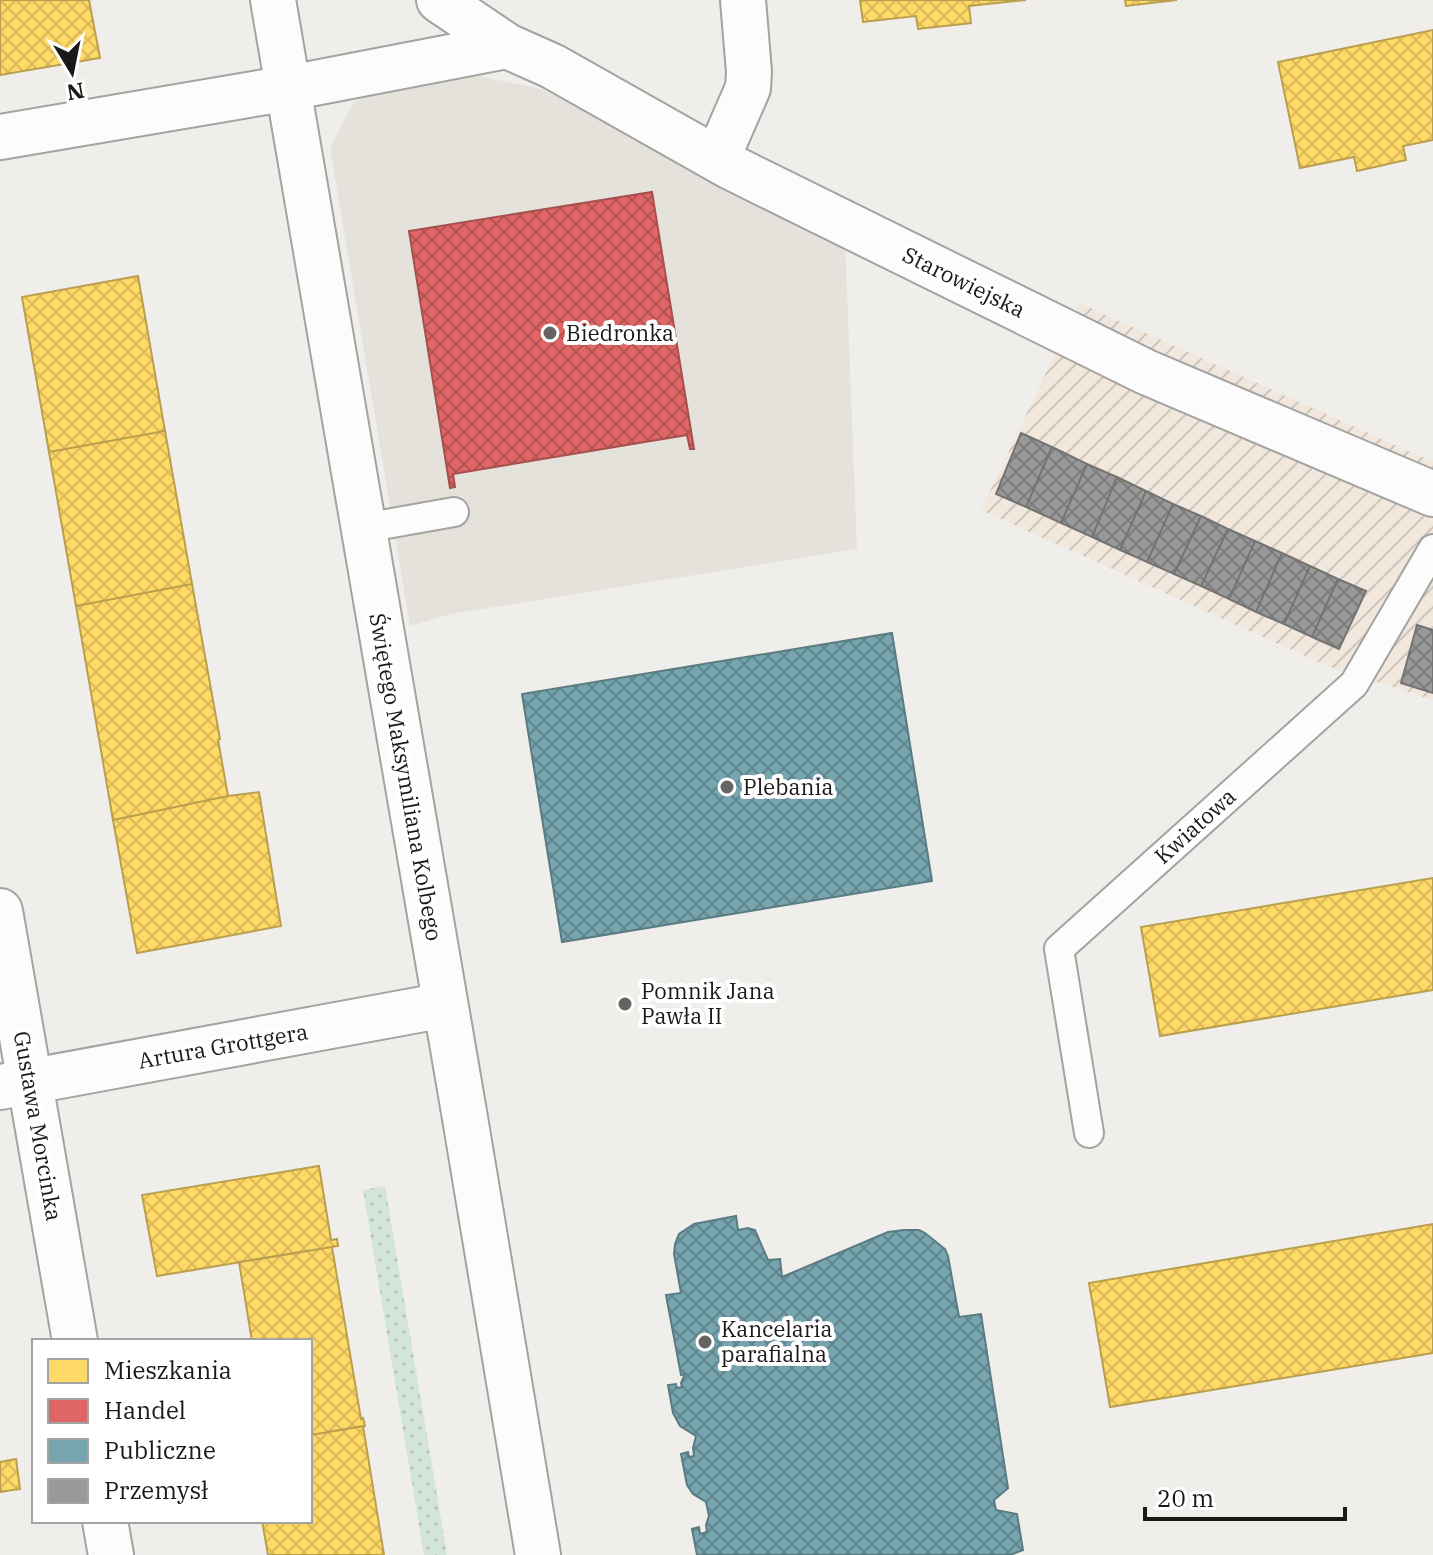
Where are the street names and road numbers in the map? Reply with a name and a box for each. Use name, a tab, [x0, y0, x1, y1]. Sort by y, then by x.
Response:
street label: Starowiejska	[898, 239, 1030, 324]
street label: Świętego Maksymiliana Kolbego	[363, 611, 450, 943]
street label: Kwiatowa	[1148, 781, 1241, 870]
street label: Artura Grottgera	[136, 1016, 310, 1075]
street label: Gustawa Morcinka	[8, 1029, 69, 1223]

